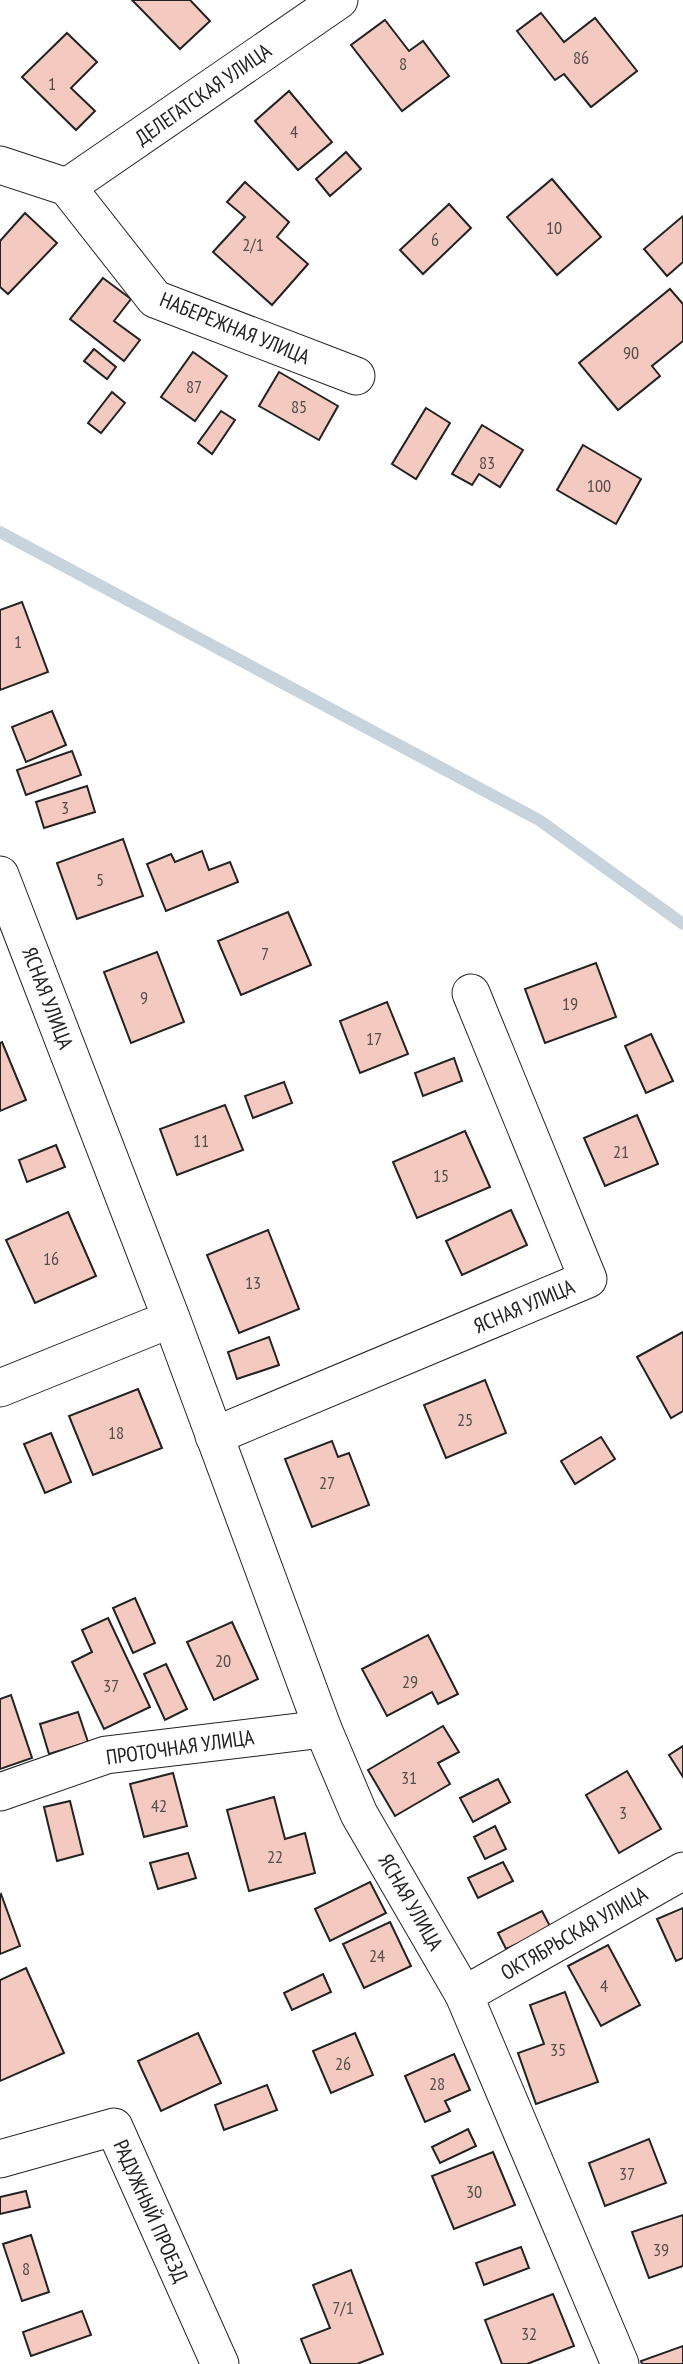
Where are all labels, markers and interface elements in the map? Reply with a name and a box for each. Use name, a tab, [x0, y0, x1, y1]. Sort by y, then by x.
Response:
street label: ДЕЛЕГАТСКАЯ УЛИЦА	[130, 37, 276, 151]
house number: 86	[573, 46, 589, 69]
house number: 8	[399, 52, 407, 75]
house number: 1	[48, 72, 56, 95]
house number: 4	[290, 120, 298, 143]
house number: 10	[546, 216, 562, 239]
house number: 6	[431, 228, 439, 251]
house number: 2/1	[242, 233, 264, 256]
street label: НАБЕРЕЖНАЯ УЛИЦА	[156, 286, 314, 370]
house number: 90	[623, 341, 639, 364]
house number: 87	[186, 375, 202, 398]
house number: 85	[291, 395, 307, 418]
house number: 83	[479, 451, 495, 474]
house number: 100	[587, 474, 611, 497]
house number: 1	[14, 630, 22, 653]
house number: 3	[61, 796, 69, 819]
house number: 5	[96, 868, 104, 891]
house number: 7	[261, 942, 269, 965]
street label: ЯСНАЯ УЛИЦА	[16, 943, 80, 1053]
house number: 9	[140, 986, 148, 1009]
house number: 19	[562, 992, 578, 1015]
house number: 17	[366, 1027, 382, 1050]
house number: 11	[193, 1129, 209, 1152]
house number: 21	[613, 1140, 629, 1163]
house number: 15	[433, 1164, 449, 1187]
house number: 16	[43, 1247, 59, 1270]
house number: 13	[245, 1271, 261, 1294]
street label: ЯСНАЯ УЛИЦА	[470, 1273, 579, 1339]
house number: 25	[457, 1408, 473, 1431]
house number: 18	[108, 1421, 124, 1444]
house number: 27	[319, 1471, 335, 1494]
house number: 20	[215, 1649, 231, 1672]
house number: 29	[402, 1670, 418, 1693]
house number: 37	[103, 1674, 119, 1697]
street label: ПРОТОЧНАЯ УЛИЦА	[104, 1723, 256, 1771]
house number: 31	[401, 1766, 417, 1789]
house number: 42	[151, 1794, 167, 1817]
house number: 3	[619, 1801, 627, 1824]
house number: 22	[267, 1845, 283, 1868]
street label: ЯСНАЯ УЛИЦА	[373, 1849, 449, 1955]
street label: ОКТЯБРЬСКАЯ УЛИЦА	[496, 1880, 652, 1986]
house number: 24	[369, 1944, 385, 1967]
house number: 4	[600, 1974, 608, 1997]
house number: 35	[550, 2038, 566, 2061]
house number: 26	[335, 2052, 351, 2075]
house number: 28	[429, 2072, 445, 2095]
street label: РАДУЖНЫЙ ПРОЕЗД	[107, 2135, 195, 2287]
house number: 37	[619, 2162, 635, 2185]
house number: 30	[466, 2180, 482, 2203]
house number: 39	[653, 2238, 669, 2261]
house number: 8	[22, 2257, 30, 2280]
house number: 7/1	[332, 2296, 354, 2319]
house number: 32	[521, 2322, 537, 2345]

